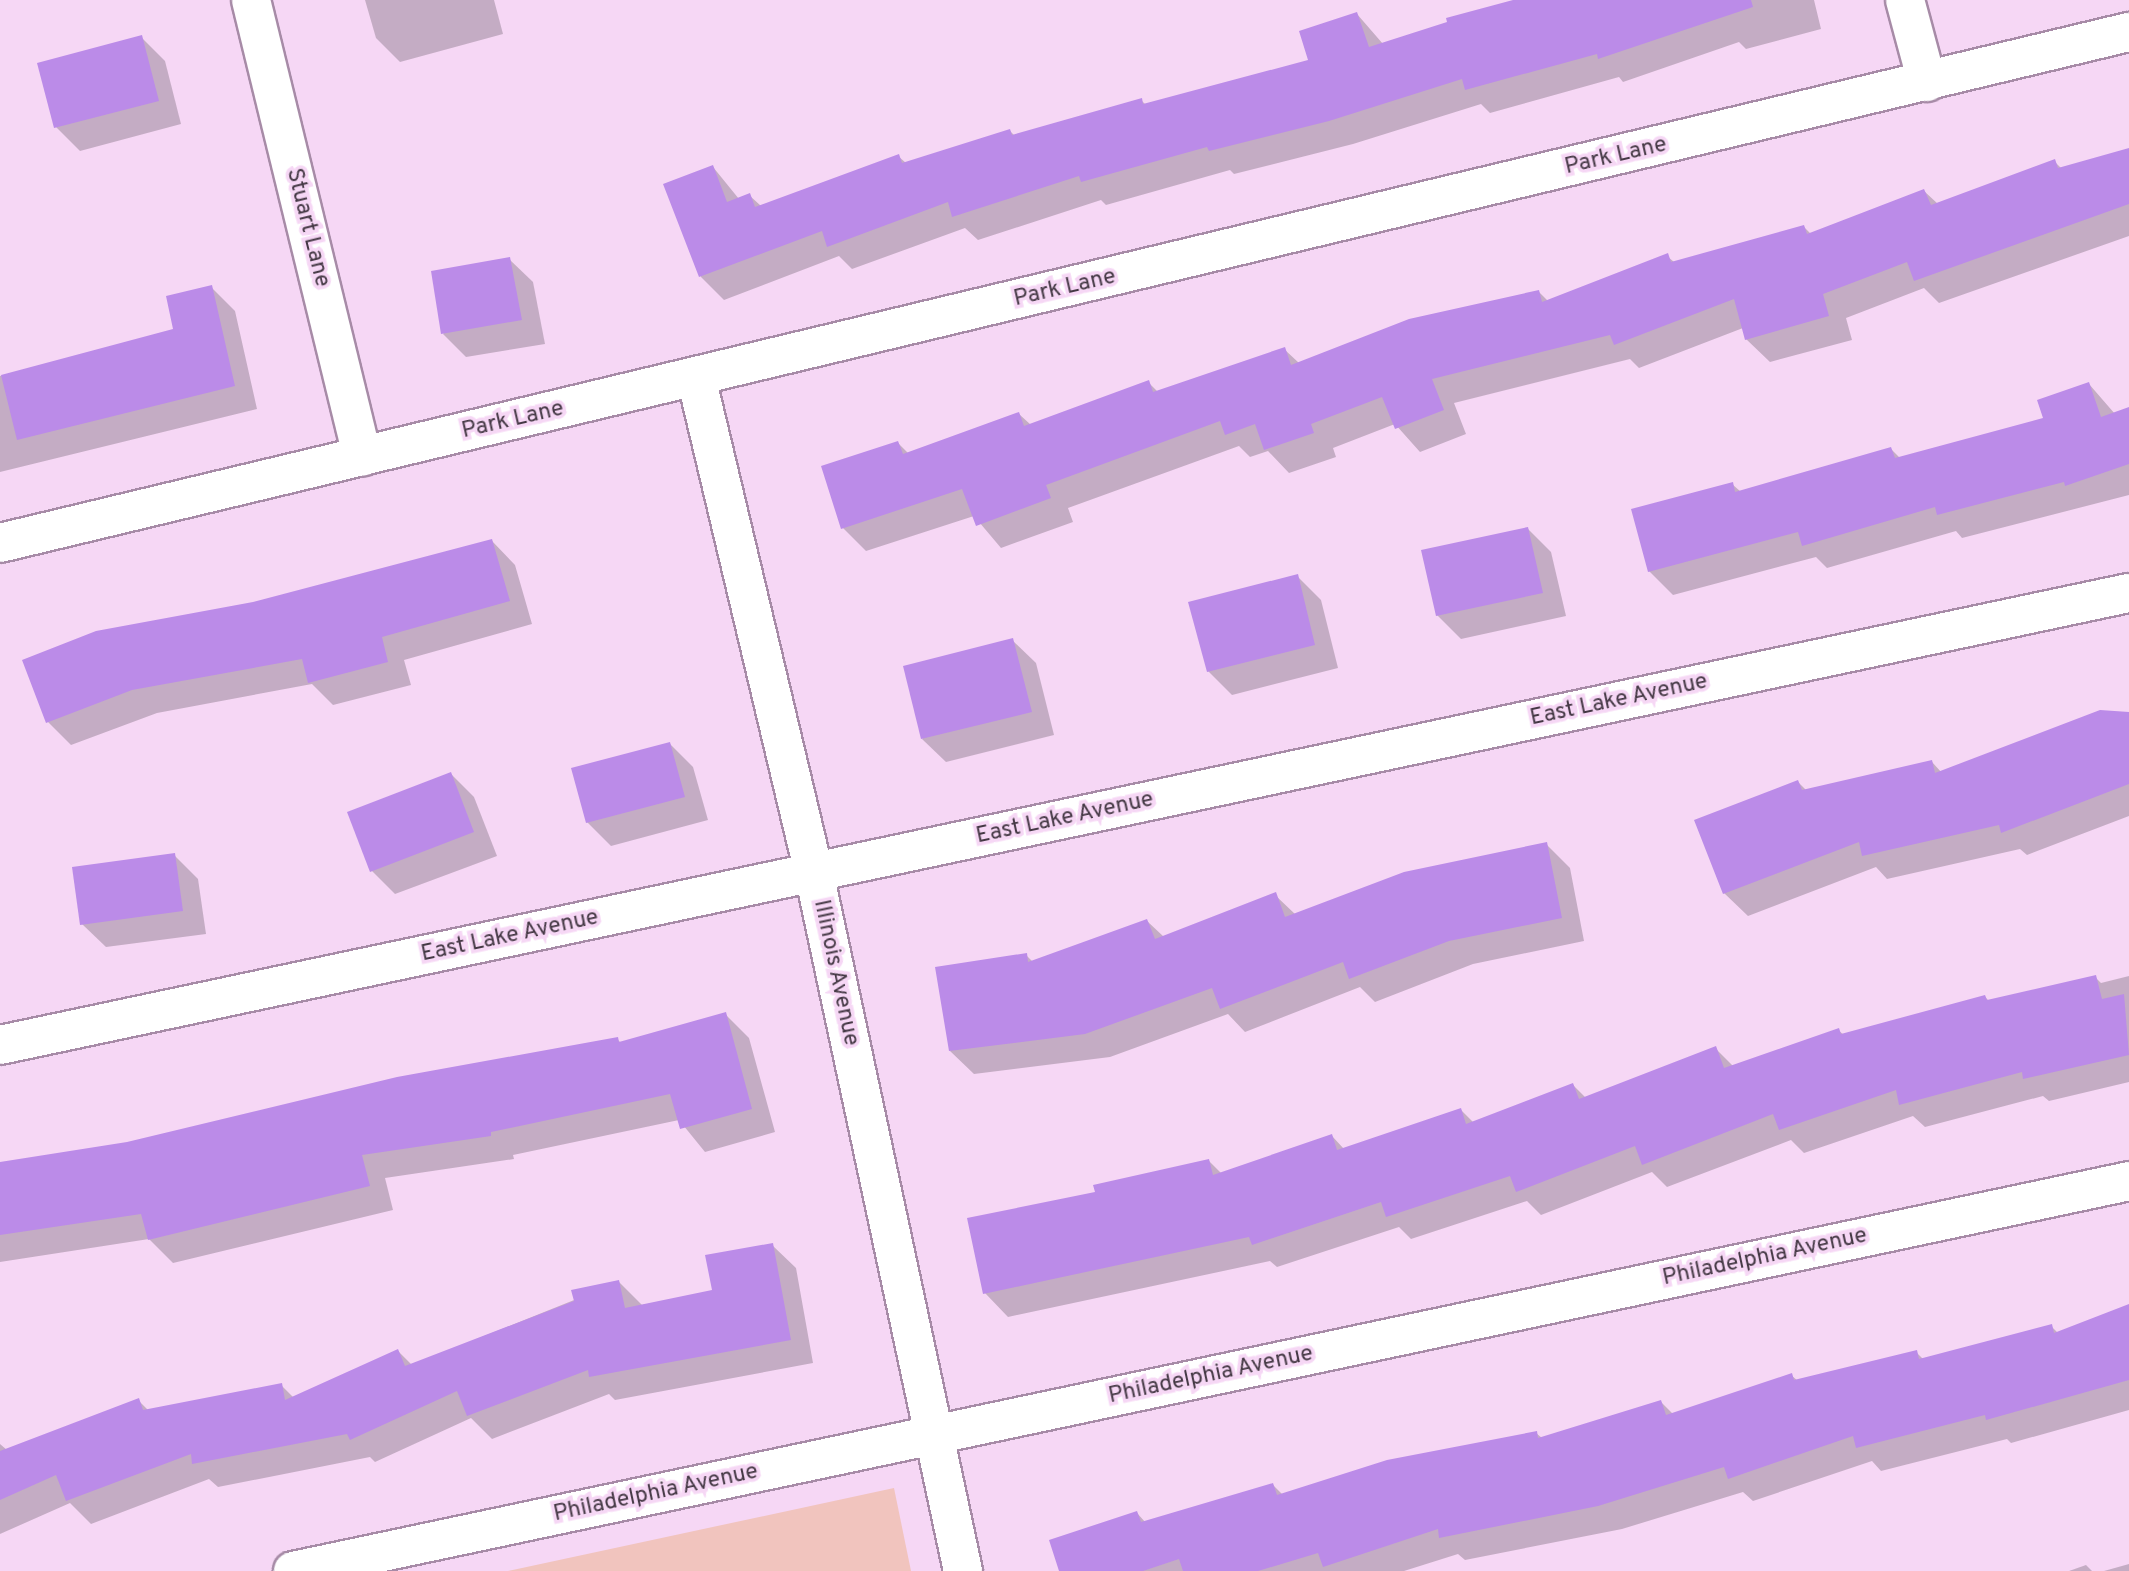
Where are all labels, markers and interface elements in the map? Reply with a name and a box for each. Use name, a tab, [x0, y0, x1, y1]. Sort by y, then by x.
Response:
street label: Park Lane	[1562, 132, 1670, 182]
street label: Stuart Lane	[279, 166, 335, 290]
street label: Park Lane	[1011, 264, 1119, 314]
street label: Park Lane	[459, 396, 567, 446]
street label: East Lake Avenue	[1527, 669, 1711, 733]
street label: East Lake Avenue	[973, 787, 1157, 851]
street label: Illinois Avenue	[806, 897, 864, 1049]
street label: East Lake Avenue	[418, 905, 602, 969]
street label: Philadelphia Avenue	[1660, 1223, 1870, 1293]
street label: Philadelphia Avenue	[1106, 1341, 1316, 1411]
street label: Philadelphia Avenue	[551, 1459, 761, 1529]

